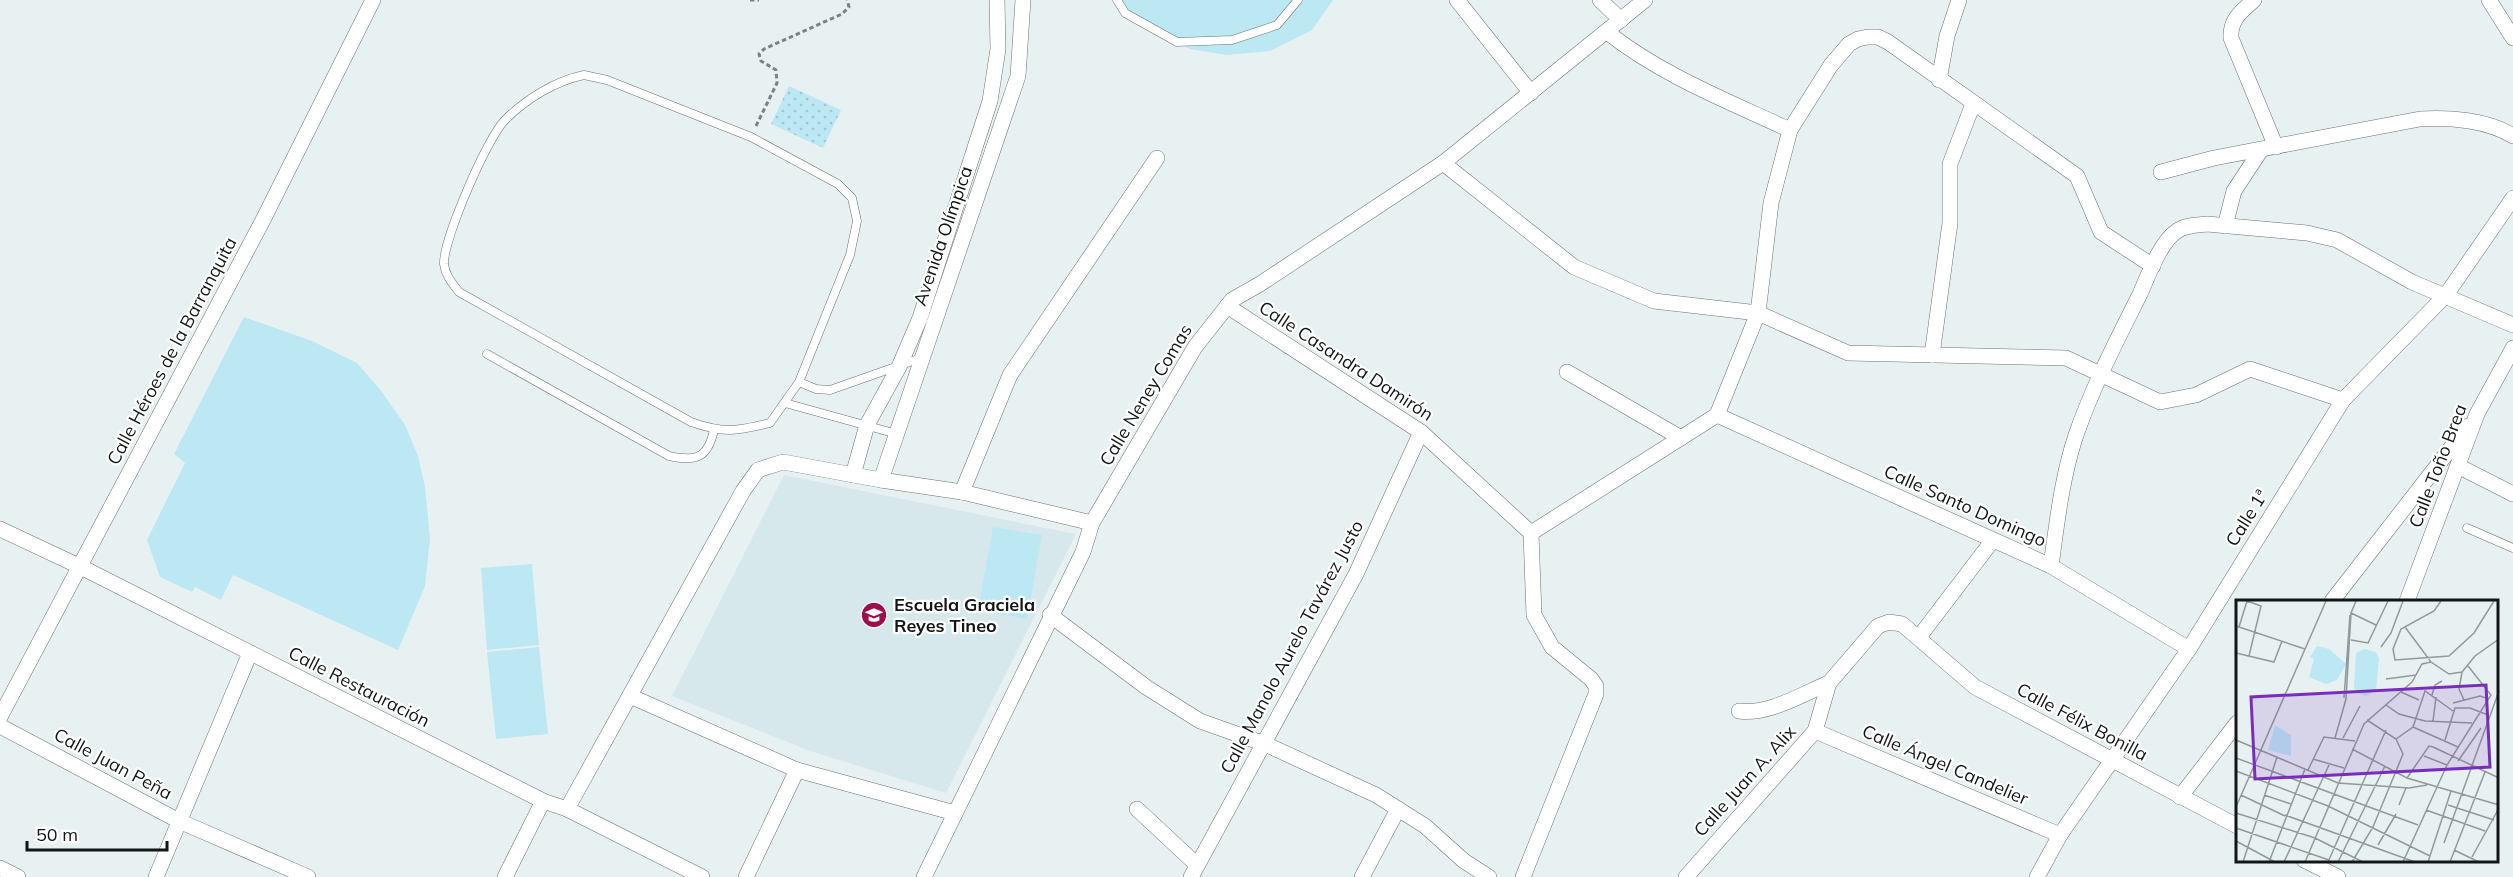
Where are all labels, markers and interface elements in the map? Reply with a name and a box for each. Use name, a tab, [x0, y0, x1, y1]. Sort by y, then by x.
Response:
street label: Avenida Olímpica	[908, 163, 977, 309]
street label: Calle Héroes de la Barranquita	[102, 233, 241, 469]
street label: Calle Casandra Damirón	[1255, 296, 1438, 426]
street label: Calle Neney Comas	[1094, 320, 1197, 470]
street label: Calle Toño Brea	[2403, 401, 2472, 531]
street label: Calle Santo Domingo	[1881, 459, 2050, 552]
street label: Calle 1ª	[2220, 485, 2273, 550]
street label: Calle Manolo Aurelo Tavárez Justo	[1215, 516, 1368, 777]
place label: Escuela Graciela Reyes Tineo	[894, 593, 1035, 637]
school or university icon: Escuela Graciela Reyes Tineo	[859, 600, 889, 630]
inset map	[2236, 600, 2498, 862]
street label: Calle Restauración	[285, 641, 434, 732]
street label: Calle Félix Bonilla	[2013, 677, 2152, 766]
street label: Calle Ángel Candelier	[1859, 719, 2032, 810]
street label: Calle Juan A. Alix	[1689, 720, 1801, 841]
street label: Calle Juan Peña	[50, 723, 176, 804]
scale bar	[27, 814, 166, 852]
text: 50 m	[36, 823, 78, 846]

